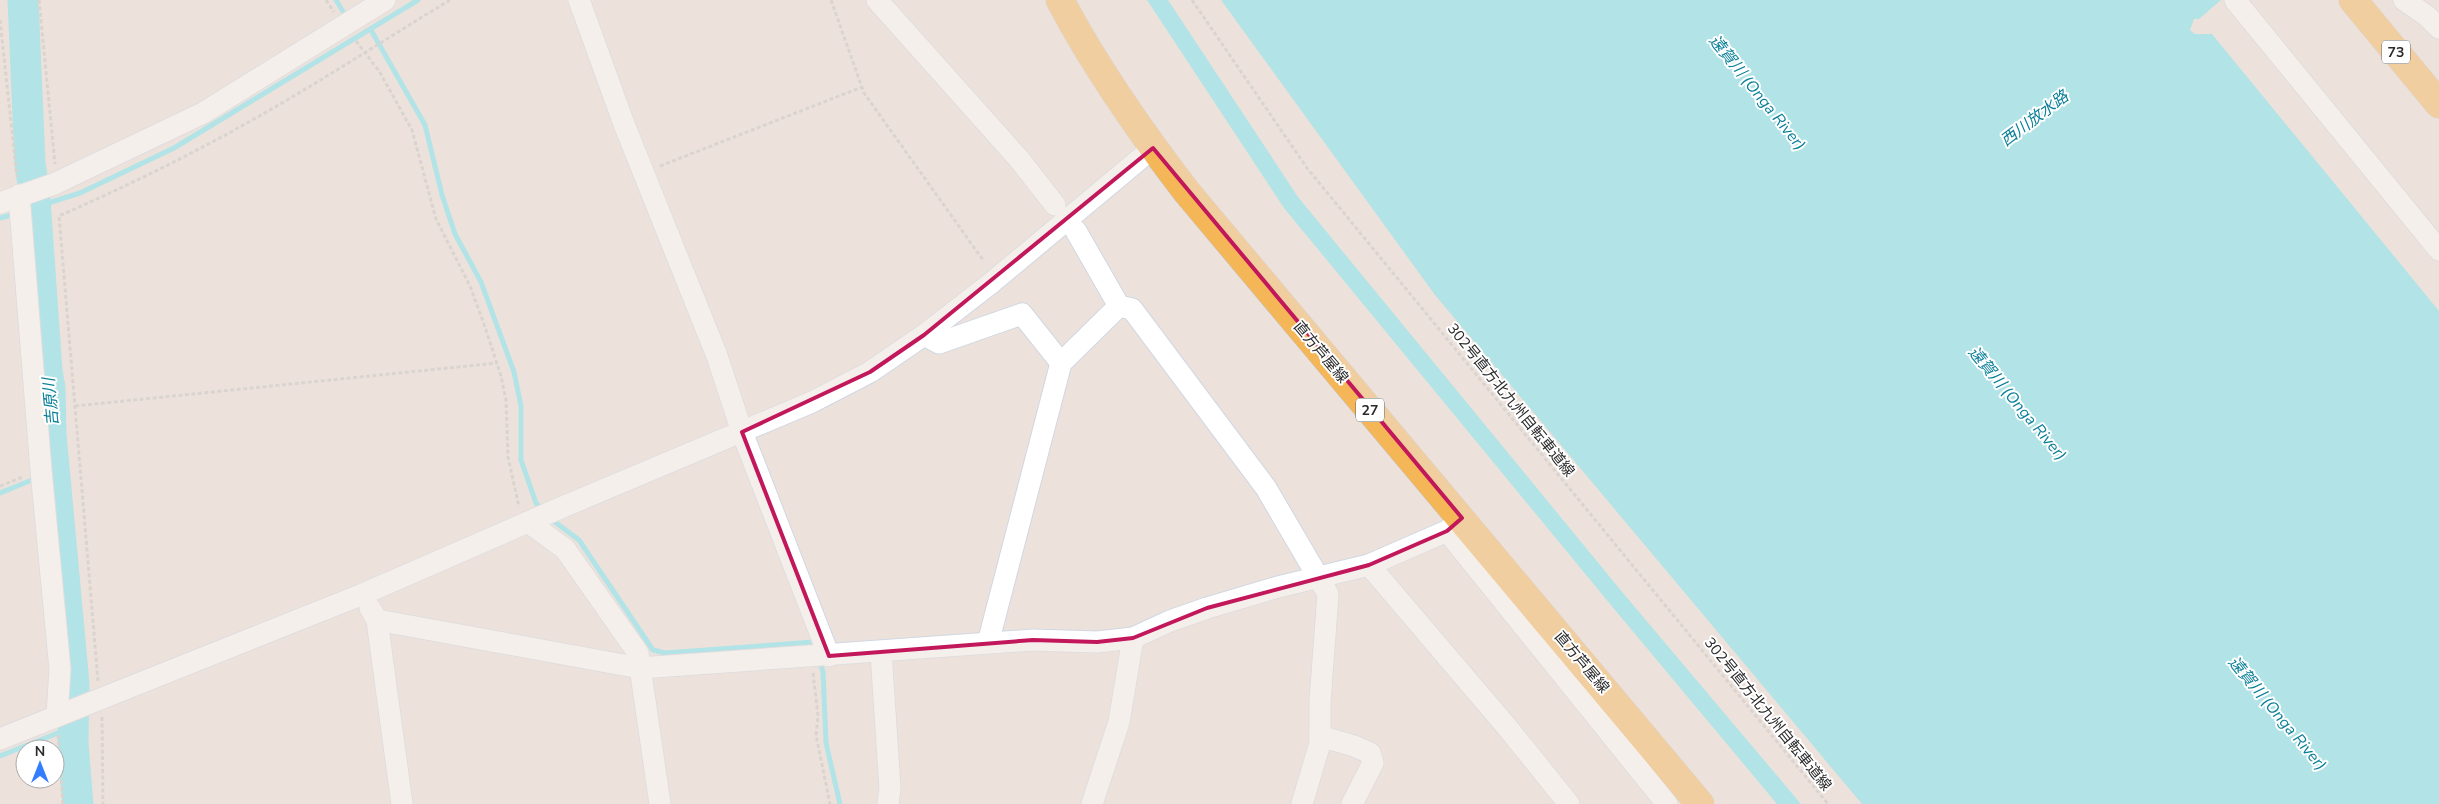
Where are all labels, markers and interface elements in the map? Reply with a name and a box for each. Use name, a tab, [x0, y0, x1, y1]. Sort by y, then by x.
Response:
water label: 遠賀川 (Onga River)	[1704, 30, 1811, 155]
road number: 73	[2382, 41, 2410, 64]
water label: 西川放水路	[1996, 85, 2075, 152]
street label: 直方芦屋線	[1289, 317, 1353, 387]
street label: 302号直方北九州自転車道線	[1443, 319, 1579, 481]
water label: 遠賀川 (Onga River)	[1963, 342, 2071, 465]
water label: 吉原川	[38, 375, 64, 427]
road number: 27	[1356, 398, 1384, 422]
street label: 直方芦屋線	[1550, 627, 1614, 697]
street label: 302号直方北九州自転車道線	[1700, 633, 1836, 795]
water label: 遠賀川 (Onga River)	[2223, 652, 2331, 775]
north arrow	[15, 739, 65, 789]
text: N	[35, 742, 45, 761]

